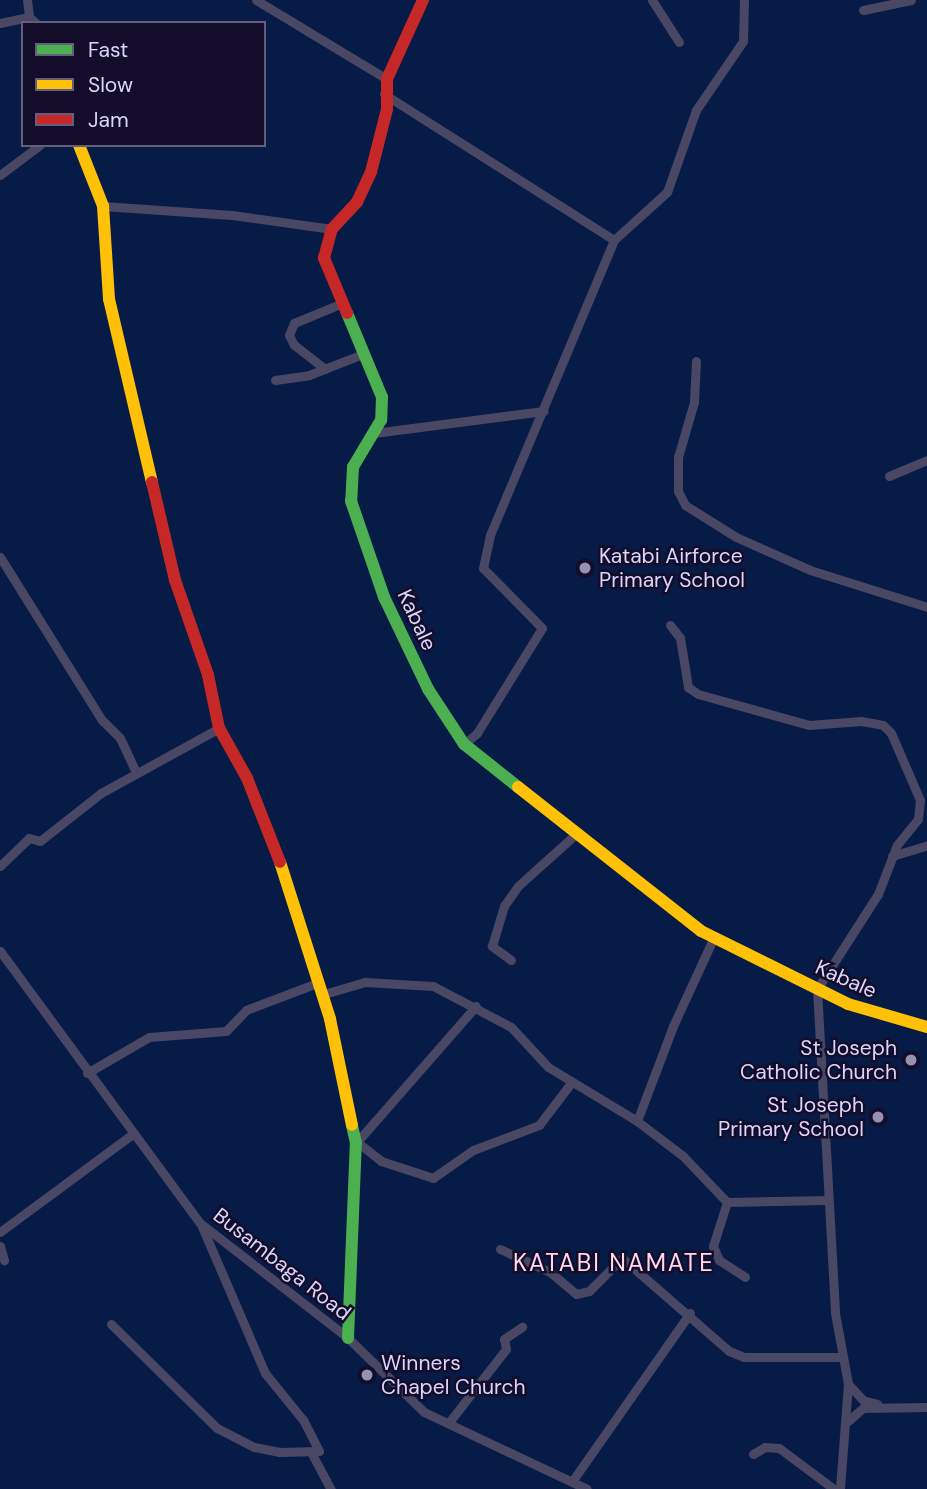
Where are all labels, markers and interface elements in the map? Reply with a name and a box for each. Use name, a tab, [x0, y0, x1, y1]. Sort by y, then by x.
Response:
legend	[21, 21, 266, 147]
text: Fast	[88, 36, 128, 64]
text: Slow	[88, 71, 133, 99]
text: Jam	[88, 106, 129, 134]
place label: Katabi Airforce Primary School	[599, 543, 745, 593]
marker: Katabi Airforce Primary School	[577, 560, 593, 576]
street label: Kabale	[392, 585, 442, 655]
street label: Kabale	[811, 954, 881, 1004]
place label: St Joseph Catholic Church	[740, 1035, 897, 1085]
marker: St Joseph Catholic Church	[903, 1052, 919, 1068]
place label: St Joseph Primary School	[718, 1092, 864, 1142]
marker: St Joseph Primary School	[870, 1109, 886, 1125]
street label: Busambaga Road	[208, 1202, 356, 1326]
district label: KATABI NAMATE	[515, 1249, 713, 1277]
place label: Winners Chapel Church	[381, 1350, 526, 1400]
marker: Winners Chapel Church	[359, 1367, 375, 1383]

